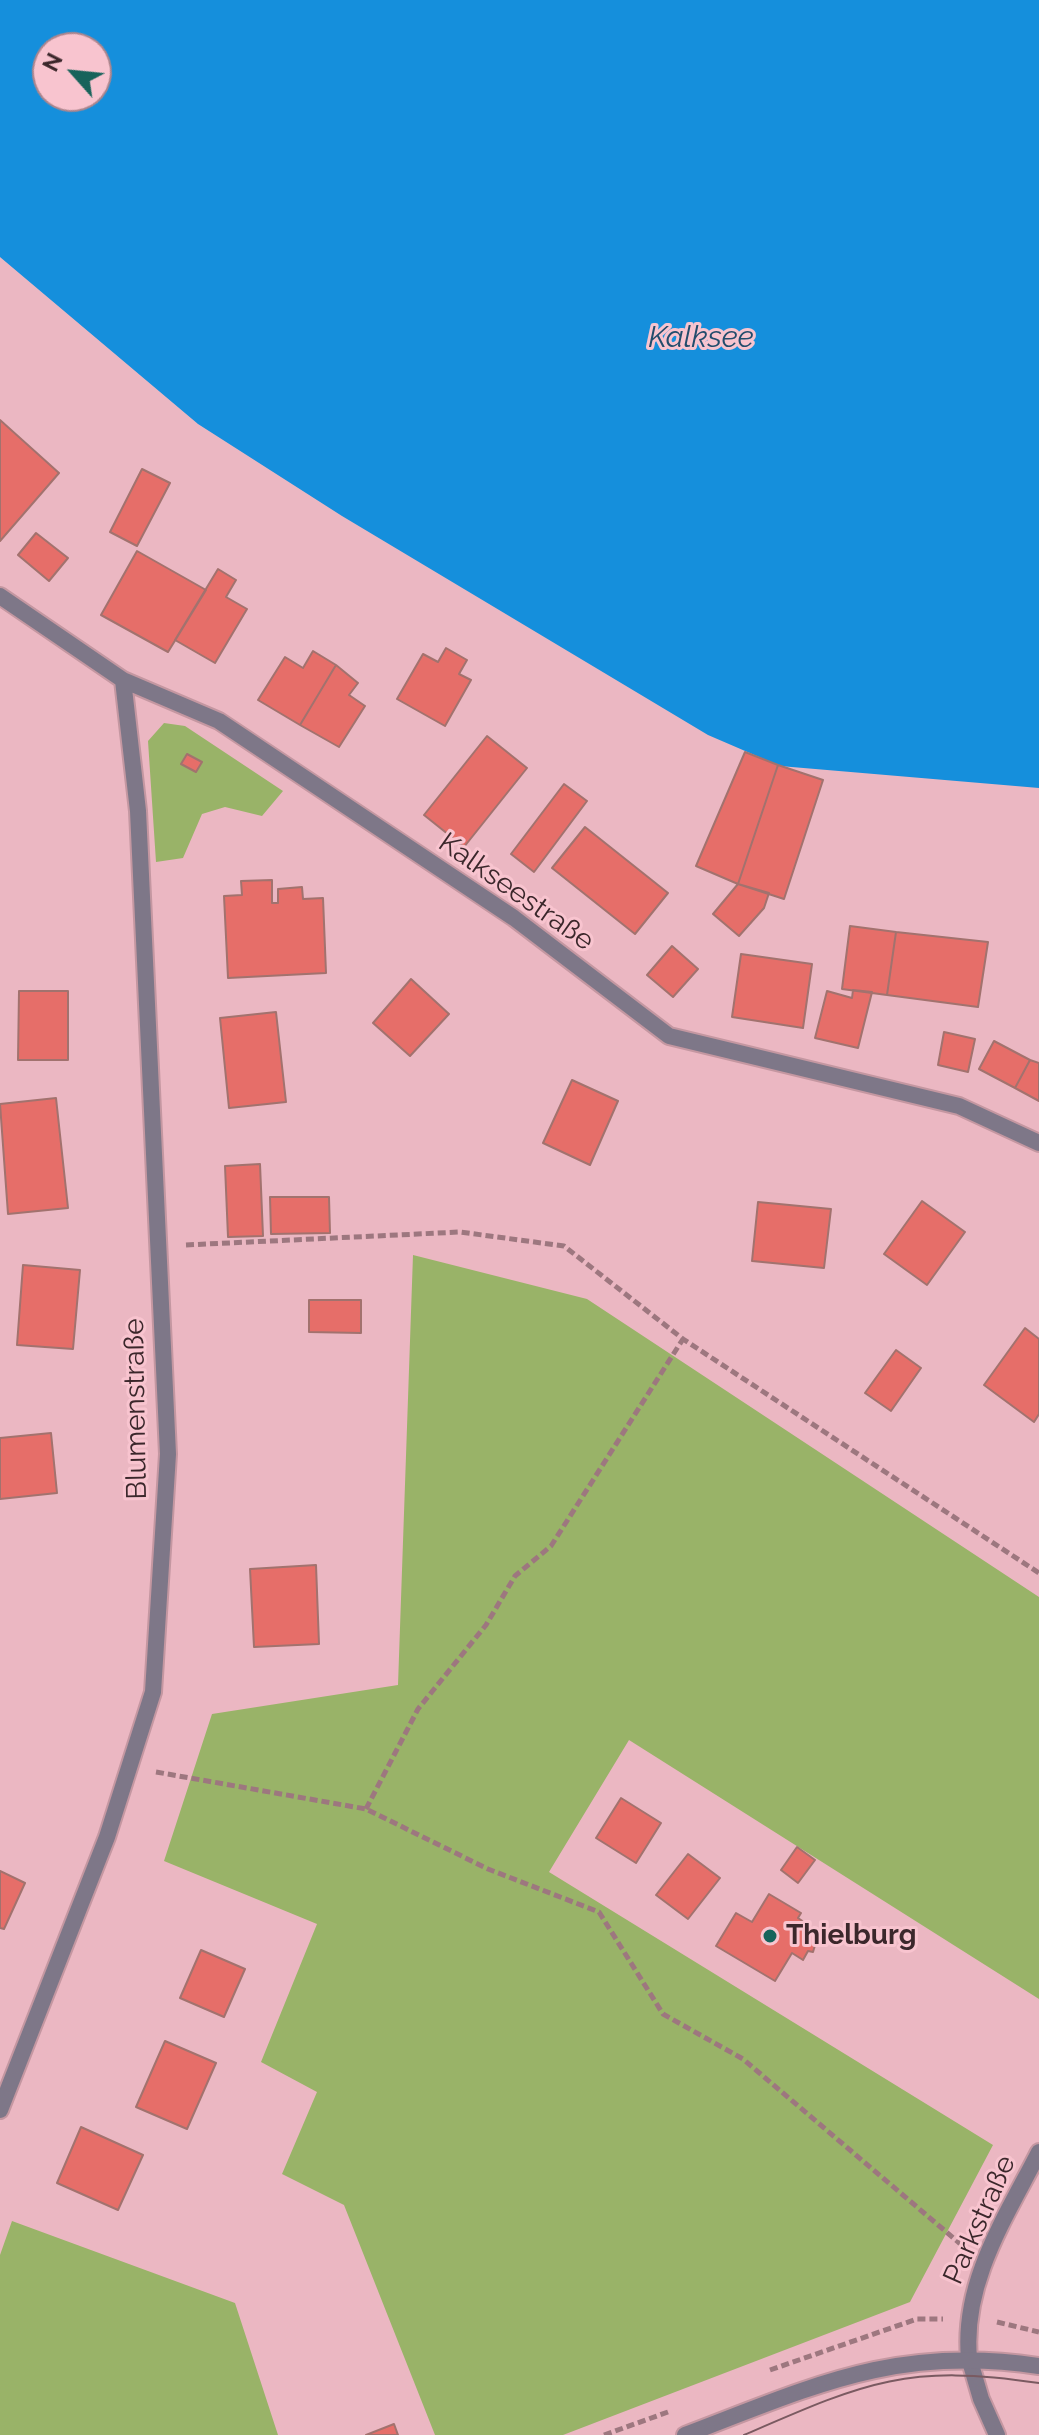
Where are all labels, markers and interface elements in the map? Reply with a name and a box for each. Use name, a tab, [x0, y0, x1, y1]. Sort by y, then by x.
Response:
north arrow	[32, 32, 112, 112]
text: N	[37, 49, 68, 75]
water label: Kalksee	[648, 320, 754, 356]
street label: Kalkseestraße	[432, 826, 600, 958]
street label: Blumenstraße	[118, 1318, 154, 1500]
place label: Thielburg	[786, 1919, 917, 1953]
marker: Thielburg	[761, 1927, 779, 1945]
street label: Parkstraße	[937, 2151, 1023, 2289]

